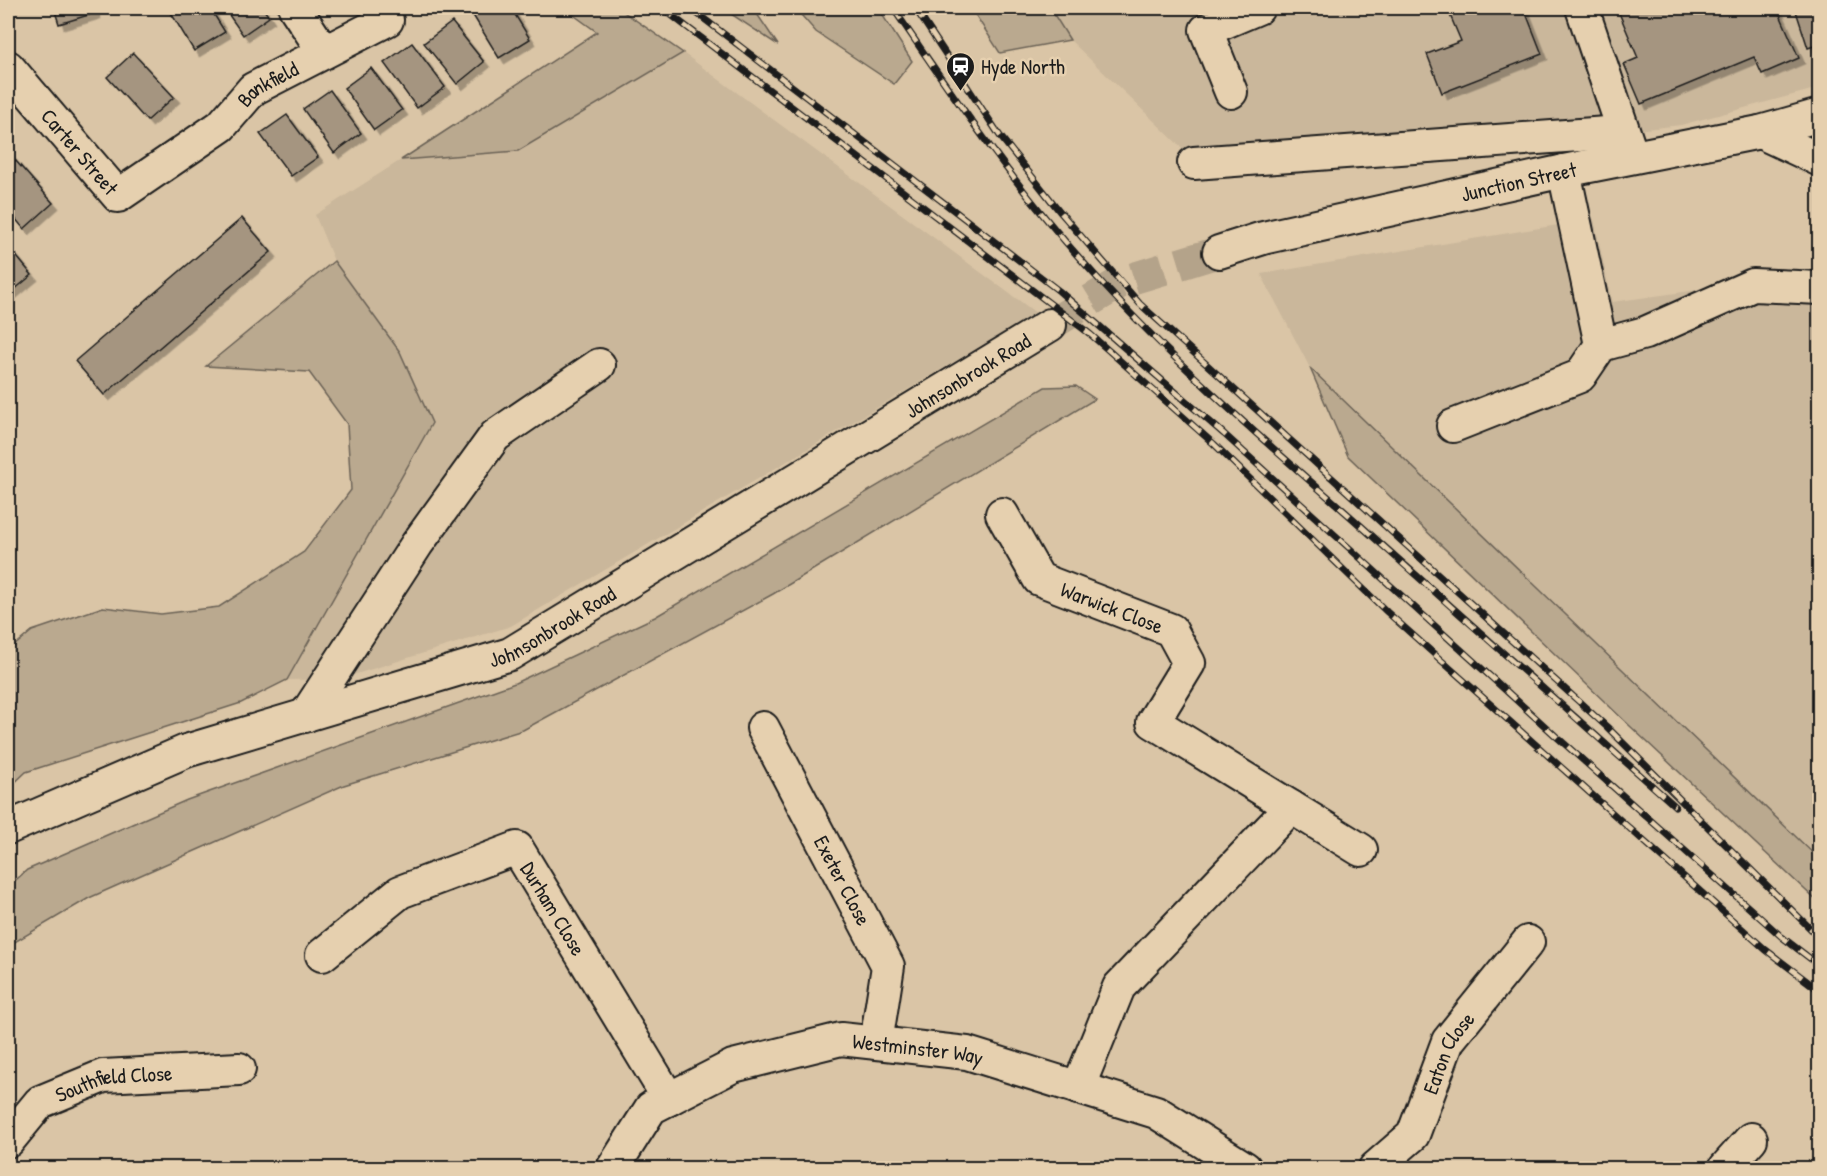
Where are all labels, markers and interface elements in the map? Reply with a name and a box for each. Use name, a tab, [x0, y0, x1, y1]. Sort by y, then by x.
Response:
station icon: Hyde North	[944, 50, 976, 92]
place label: Hyde North	[981, 52, 1065, 81]
street label: Bankfield	[230, 54, 303, 113]
street label: Carter Street	[35, 102, 126, 202]
street label: Junction Street	[1458, 154, 1580, 208]
street label: Johnsonbrook Road	[899, 326, 1036, 425]
street label: Warwick Close	[1057, 574, 1167, 640]
street label: Johnsonbrook Road	[485, 579, 621, 674]
street label: Exeter Close	[807, 830, 879, 930]
street label: Durham Close	[514, 856, 593, 961]
street label: Eaton Close	[1415, 1005, 1481, 1098]
street label: Westminster Way	[851, 1026, 987, 1072]
street label: Southfield Close	[51, 1058, 173, 1109]

